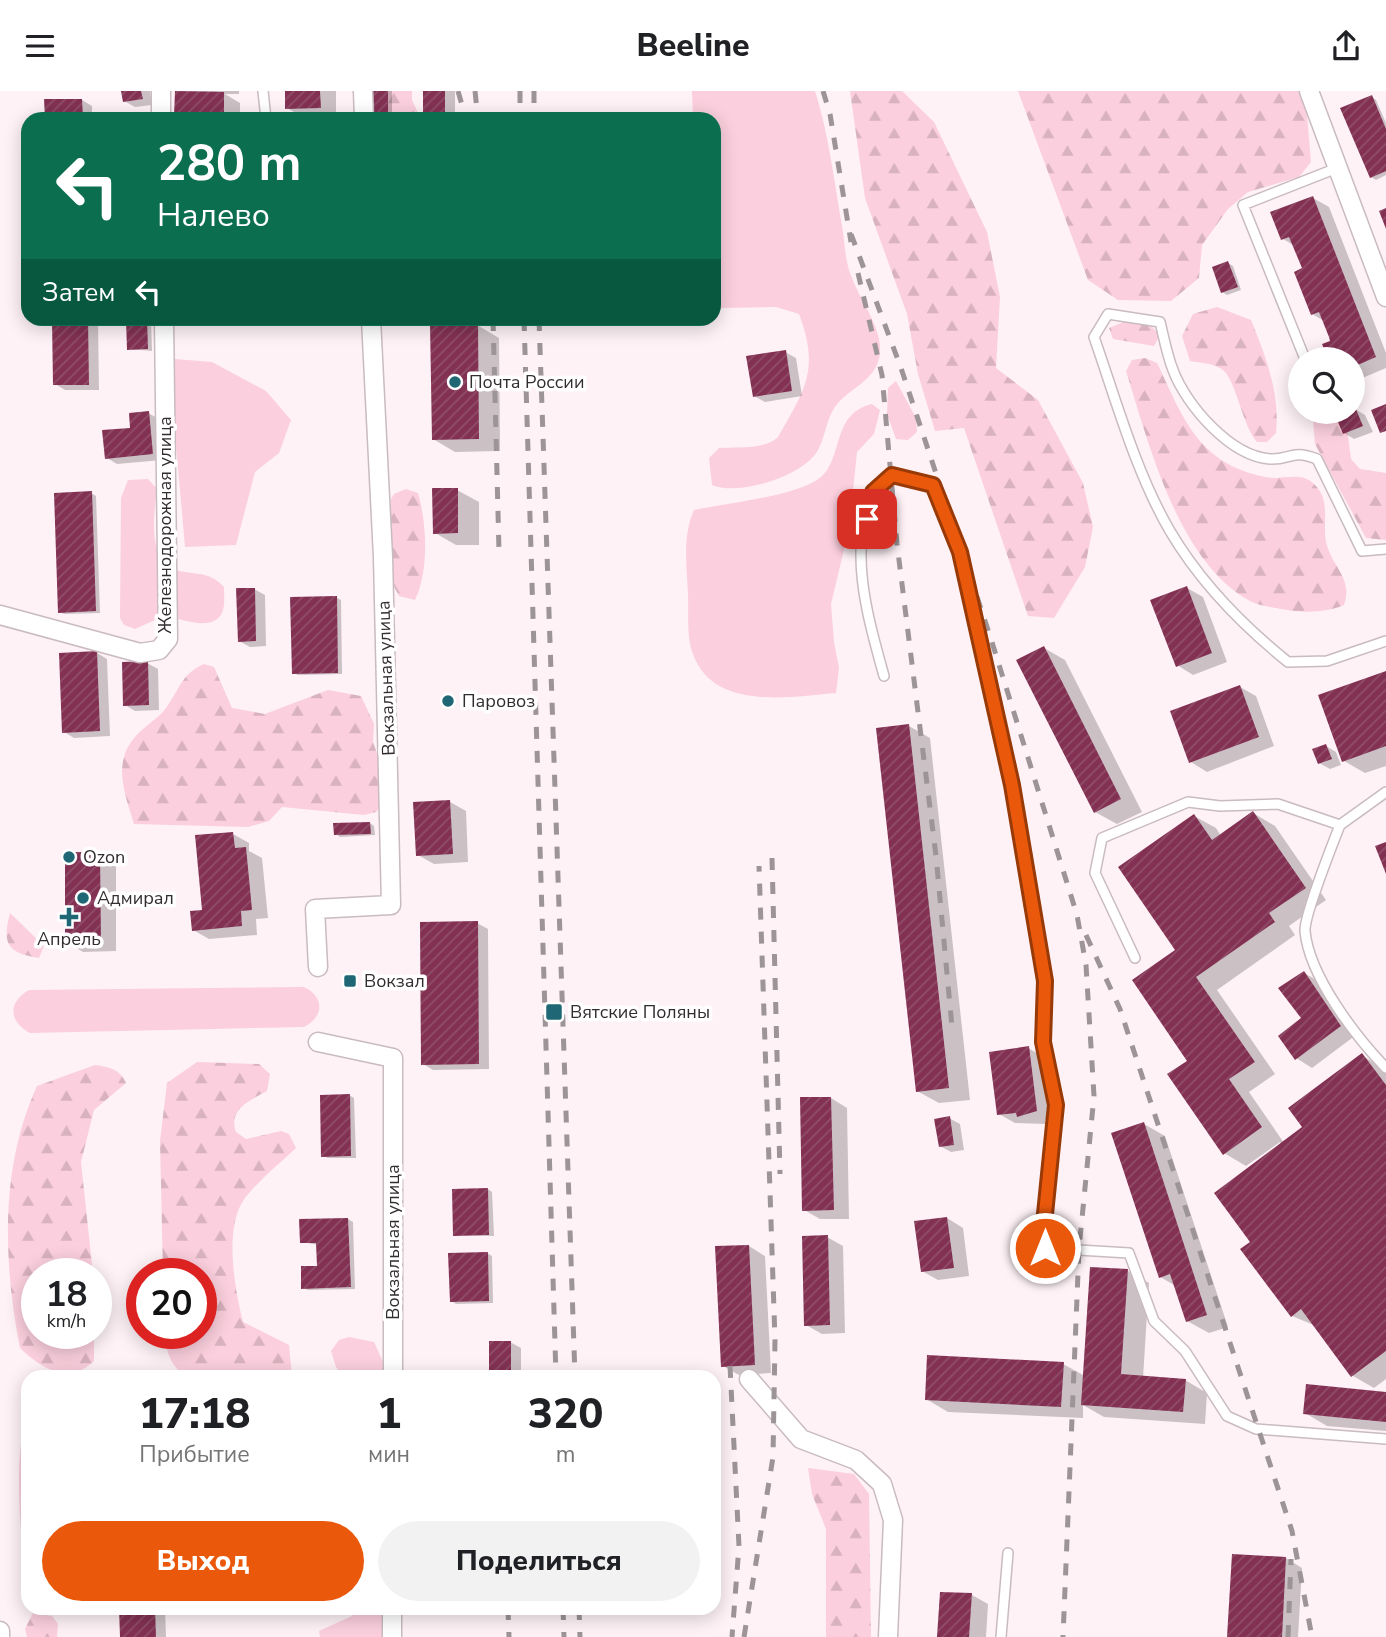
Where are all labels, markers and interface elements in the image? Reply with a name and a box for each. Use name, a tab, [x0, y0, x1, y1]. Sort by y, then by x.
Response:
text: Beeline	[636, 24, 750, 67]
icon: menu	[21, 27, 59, 65]
icon: share	[1327, 27, 1365, 65]
text: 280 m	[157, 130, 301, 197]
icon: left	[42, 140, 133, 231]
text: Налево	[157, 194, 270, 237]
icon: left	[129, 273, 167, 311]
text: Затем	[42, 275, 115, 310]
map controls	[1288, 347, 1365, 424]
button: search	[1288, 347, 1365, 424]
place label: Почта России	[469, 370, 584, 394]
marker: Почта России	[447, 374, 463, 390]
street label: Железнодорожная улица	[153, 416, 177, 634]
pin	[837, 489, 897, 549]
icon: arrive	[848, 500, 886, 538]
street label: Вокзальная улица	[371, 600, 401, 756]
place label: Паровоз	[462, 689, 535, 713]
marker: Паровоз	[440, 693, 456, 709]
place label: Ozon	[83, 845, 125, 869]
marker: Ozon	[61, 849, 77, 865]
place label: Адмирал	[97, 886, 174, 910]
marker: Адмирал	[75, 890, 91, 906]
marker: Апрель	[61, 909, 77, 925]
place label: Апрель	[37, 927, 101, 951]
place label: Вокзал	[364, 969, 425, 993]
marker: Вокзал	[342, 973, 358, 989]
place label: Вятские Поляны	[570, 1000, 710, 1024]
marker: Вятские Поляны	[544, 1002, 564, 1022]
street label: Вокзальная улица	[381, 1164, 405, 1320]
position arrow	[1008, 1211, 1082, 1285]
speed limit sign: 20	[126, 1258, 217, 1349]
text: 18	[45, 1271, 88, 1318]
text: km/h	[47, 1309, 86, 1333]
text: 17:18	[139, 1386, 250, 1443]
text: 1	[376, 1386, 402, 1443]
text: 320	[528, 1386, 603, 1443]
text: Прибытие	[139, 1439, 250, 1470]
text: мин	[368, 1439, 410, 1470]
text: m	[556, 1439, 575, 1470]
button: Выход	[42, 1521, 364, 1601]
button: Поделиться	[378, 1521, 700, 1601]

